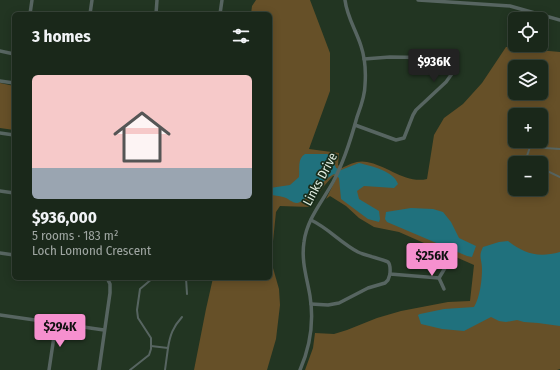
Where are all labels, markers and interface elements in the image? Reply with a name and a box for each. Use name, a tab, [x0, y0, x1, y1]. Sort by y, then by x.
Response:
map controls	[508, 12, 548, 196]
button: locate	[508, 12, 548, 52]
icon: filters	[230, 25, 252, 47]
text: 3 homes	[32, 26, 91, 47]
pin: $936K	[406, 49, 462, 83]
text: $936K	[417, 54, 451, 69]
button: layers	[508, 60, 548, 100]
icon: home	[106, 101, 178, 173]
button: +	[508, 108, 548, 148]
street label: Links Drive	[300, 150, 340, 208]
button: −	[508, 156, 548, 196]
text: $936,000	[32, 207, 97, 228]
text: 5 rooms · 183 m²	[32, 228, 118, 243]
text: Loch Lomond Crescent	[32, 243, 151, 258]
pin: $256K	[404, 243, 460, 277]
text: $256K	[415, 248, 449, 263]
pin: $294K	[32, 314, 88, 348]
text: $294K	[43, 319, 77, 334]

